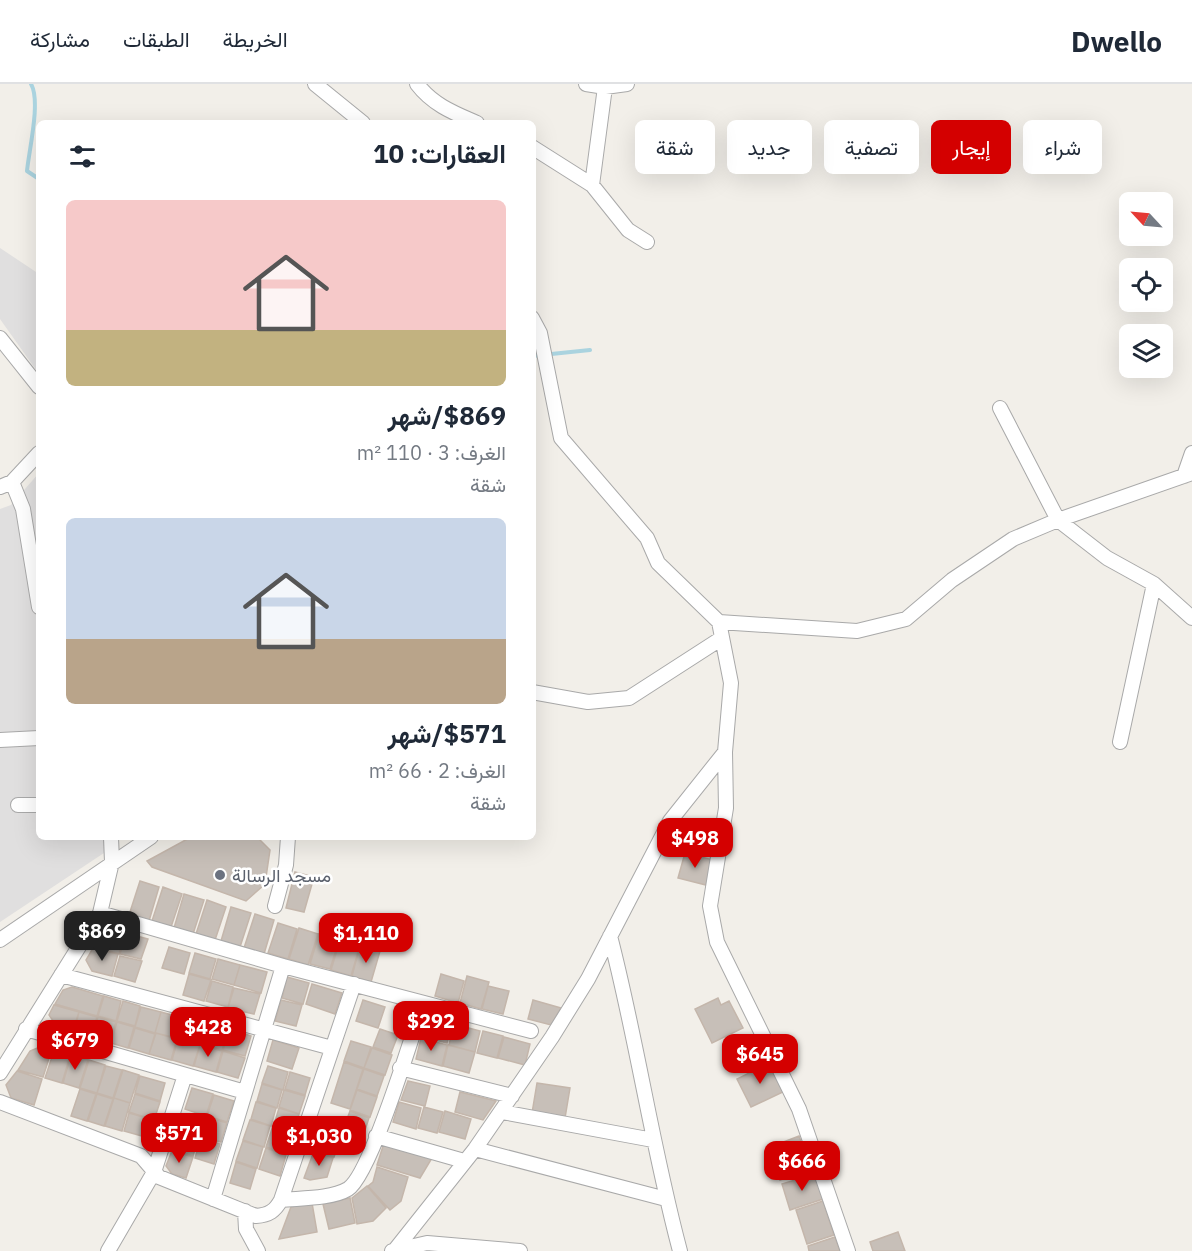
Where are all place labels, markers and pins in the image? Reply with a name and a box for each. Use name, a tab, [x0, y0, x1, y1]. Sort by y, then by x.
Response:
pin: $498	[659, 818, 731, 869]
place label: مسجد الرسالة	[232, 864, 331, 887]
marker: مسجد الرسالة	[213, 868, 227, 882]
pin: $869	[66, 911, 138, 962]
pin: $1,110	[317, 913, 415, 964]
pin: $292	[395, 1001, 467, 1052]
pin: $428	[172, 1007, 244, 1058]
pin: $679	[39, 1020, 111, 1071]
pin: $645	[724, 1034, 796, 1085]
pin: $571	[143, 1113, 215, 1164]
pin: $1,030	[270, 1116, 368, 1167]
pin: $666	[766, 1141, 838, 1192]

